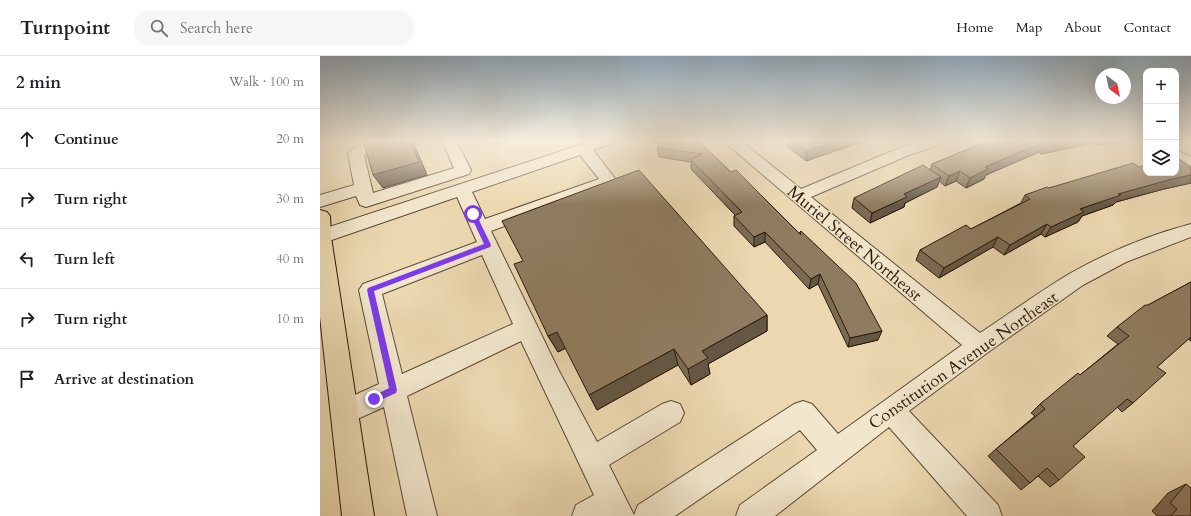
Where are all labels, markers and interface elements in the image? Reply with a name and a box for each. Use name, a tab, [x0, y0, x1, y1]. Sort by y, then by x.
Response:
search box	[134, 10, 414, 46]
text: Turnpoint	[20, 15, 110, 41]
icon: search	[148, 17, 170, 39]
text: Search here	[180, 18, 253, 38]
text: Home	[956, 18, 994, 37]
text: Map	[1016, 18, 1042, 37]
text: About	[1064, 18, 1101, 37]
text: Contact	[1123, 18, 1171, 37]
north arrow	[1095, 68, 1131, 104]
map controls	[1143, 68, 1179, 176]
button: +	[1143, 68, 1179, 104]
text: 2 min	[16, 71, 61, 94]
text: Walk · 100 m	[229, 73, 304, 91]
button: −	[1143, 104, 1179, 140]
icon: ahead	[16, 128, 38, 150]
text: Continue	[54, 129, 119, 149]
text: 20 m	[276, 130, 304, 148]
button: layers	[1143, 140, 1179, 176]
street label: Muriel Street Northeast	[783, 180, 927, 307]
icon: right	[16, 188, 38, 210]
text: Turn right	[54, 189, 127, 209]
text: 30 m	[276, 190, 304, 208]
route start	[464, 205, 482, 223]
icon: left	[16, 248, 38, 270]
text: Turn left	[54, 249, 115, 269]
text: 40 m	[276, 250, 304, 268]
street label: Constitution Avenue Northeast	[864, 286, 1063, 435]
icon: right	[16, 308, 38, 330]
text: Turn right	[54, 309, 127, 329]
text: 10 m	[276, 310, 304, 328]
icon: arrive	[16, 368, 38, 390]
text: Arrive at destination	[54, 369, 194, 389]
route end	[365, 390, 383, 408]

